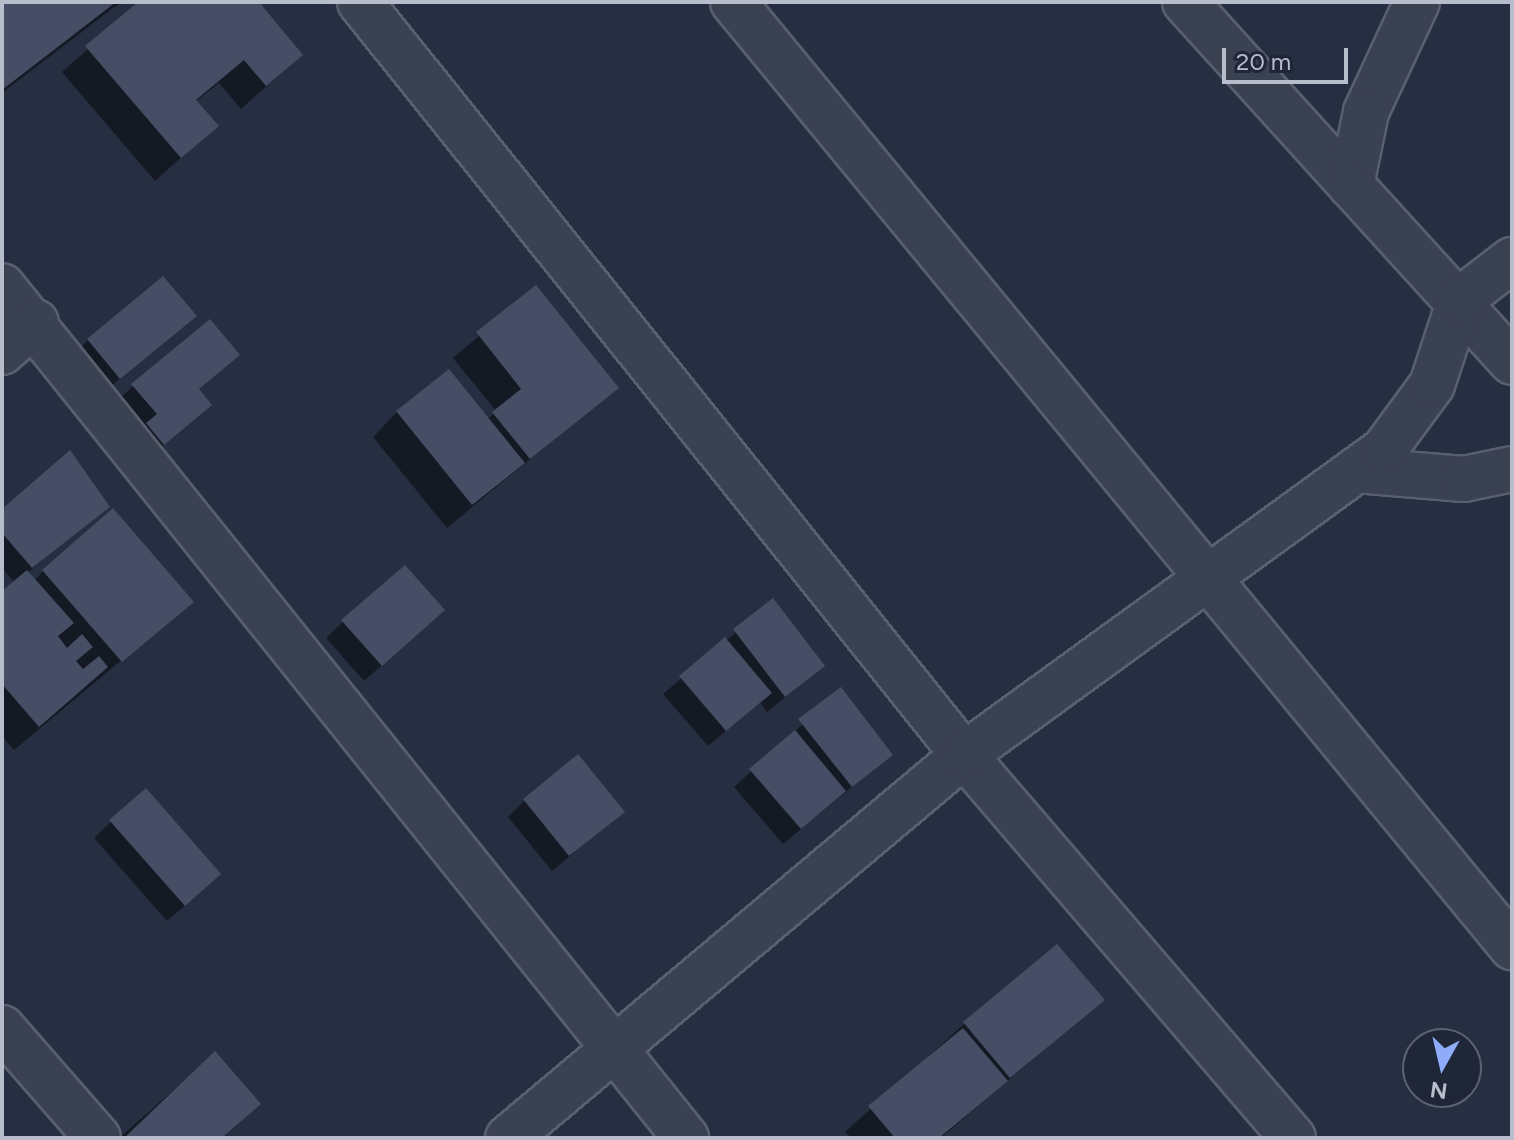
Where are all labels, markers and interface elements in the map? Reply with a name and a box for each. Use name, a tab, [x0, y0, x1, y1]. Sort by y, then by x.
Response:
scale bar	[1226, 32, 1352, 82]
text: 20 m	[1236, 47, 1291, 76]
north arrow	[1402, 1028, 1482, 1108]
text: N	[1429, 1076, 1449, 1105]

